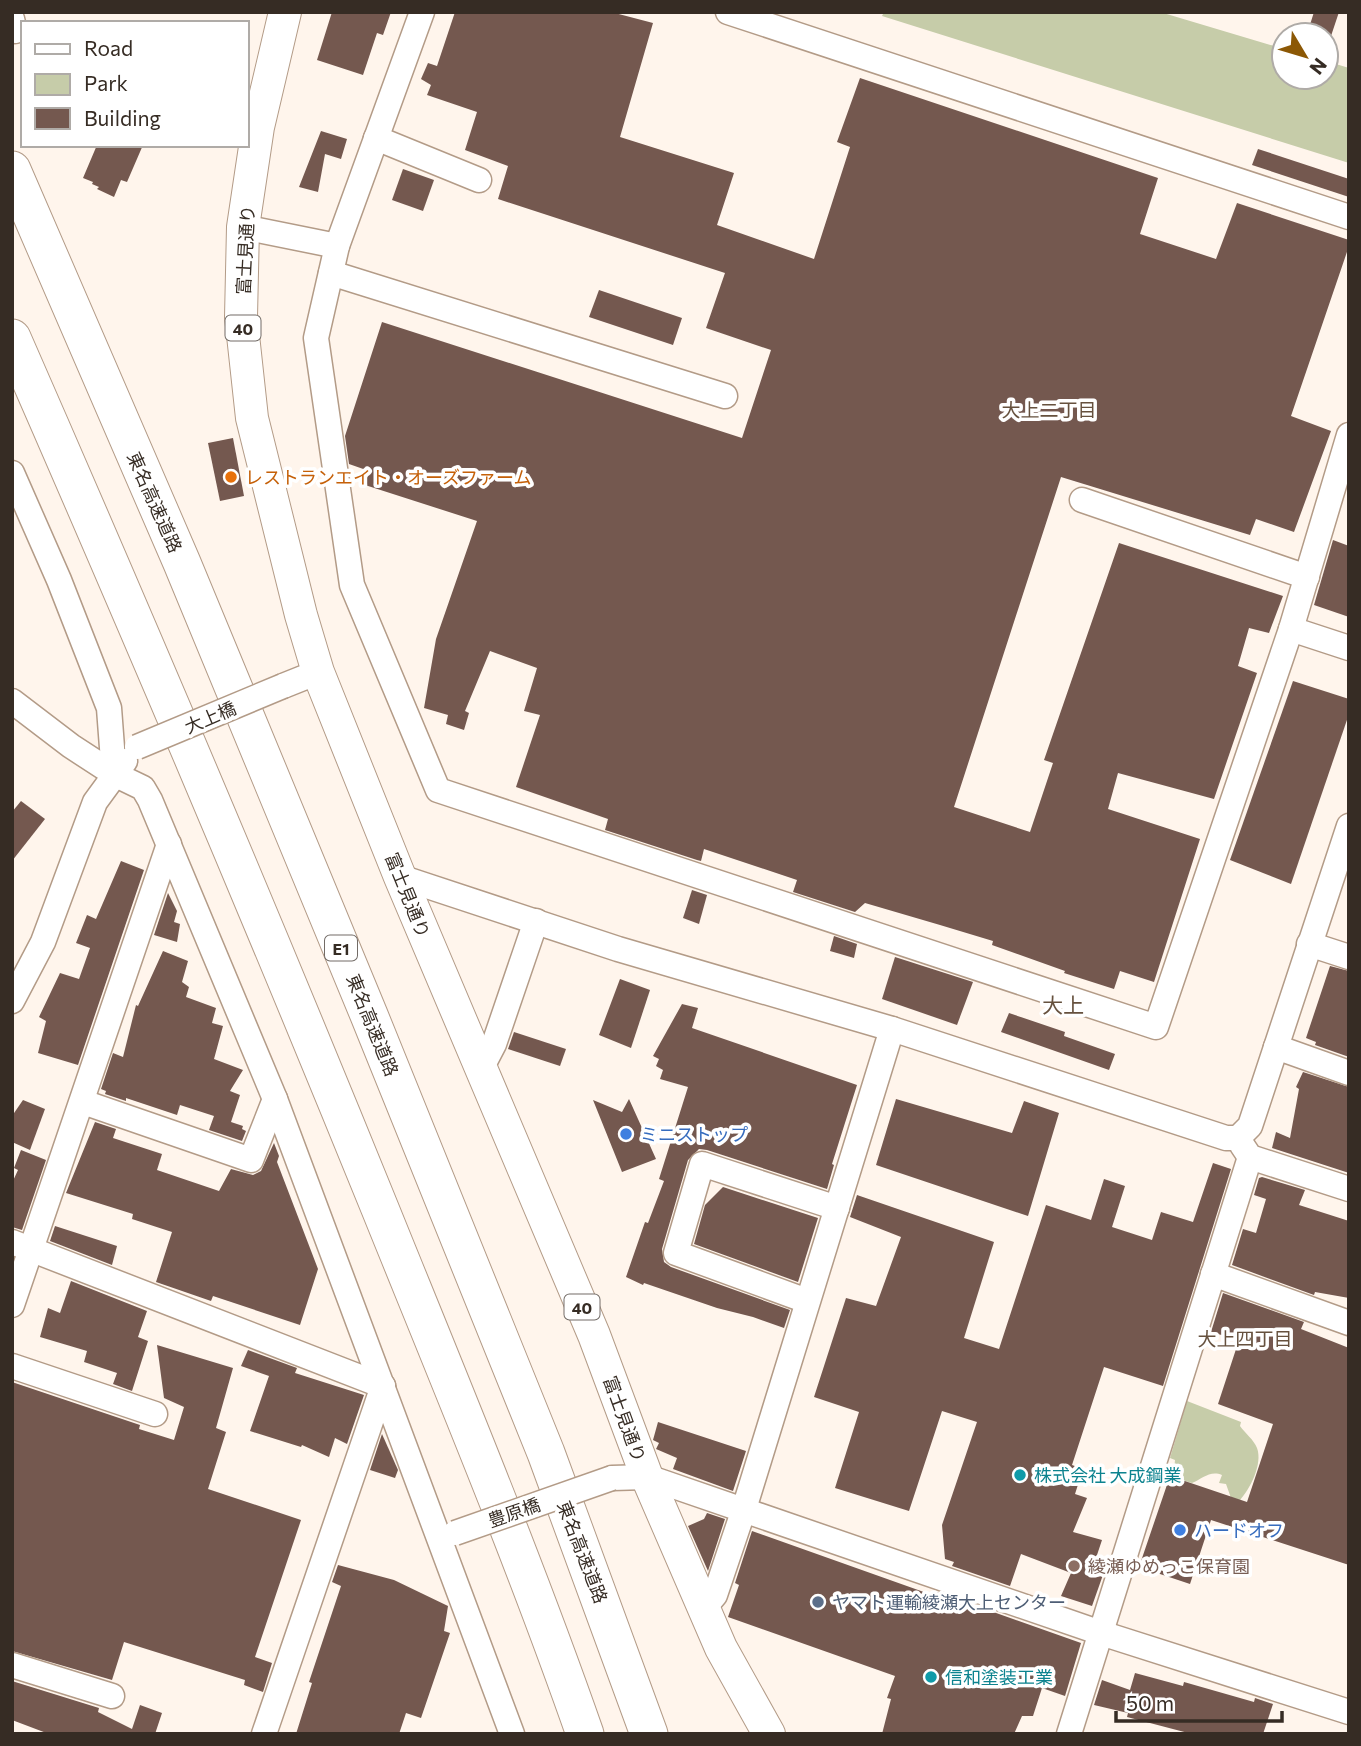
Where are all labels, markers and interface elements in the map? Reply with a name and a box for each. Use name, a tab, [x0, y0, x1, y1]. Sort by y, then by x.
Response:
legend	[21, 21, 248, 147]
north arrow	[1270, 21, 1340, 91]
text: Road	[84, 35, 133, 60]
text: N	[1305, 54, 1332, 79]
text: Park	[84, 70, 128, 95]
text: Building	[84, 105, 161, 130]
street label: 富士見通り	[232, 204, 258, 296]
road number: 40	[226, 316, 260, 340]
district label: 大上二丁目	[1001, 398, 1097, 421]
street label: 東名高速道路	[123, 448, 187, 556]
place label: レストランエイト・オーズファーム	[245, 466, 532, 488]
marker: レストランエイト・オーズファーム	[223, 469, 239, 485]
street label: 大上橋	[181, 696, 239, 738]
street label: 富士見通り	[381, 849, 435, 941]
road number: E1	[325, 936, 357, 960]
street label: 東名高速道路	[343, 971, 403, 1079]
district label: 大上	[1042, 992, 1084, 1017]
place label: ミニストップ	[640, 1123, 748, 1145]
marker: ミニストップ	[618, 1126, 634, 1142]
road number: 40	[564, 1294, 600, 1320]
district label: 大上四丁目	[1197, 1327, 1293, 1350]
street label: 富士見通り	[599, 1373, 651, 1465]
place label: 株式会社 大成鋼業	[1034, 1464, 1181, 1486]
marker: 株式会社 大成鋼業	[1012, 1467, 1028, 1483]
street label: 豊原橋	[485, 1493, 543, 1531]
street label: 東名高速道路	[553, 1498, 613, 1606]
place label: ハードオフ	[1194, 1519, 1284, 1541]
marker: ハードオフ	[1172, 1522, 1188, 1538]
place label: 綾瀬ゆめっこ保育園	[1088, 1555, 1250, 1577]
marker: 綾瀬ゆめっこ保育園	[1066, 1558, 1082, 1574]
place label: ヤマト運輸綾瀬大上センター	[832, 1591, 1066, 1613]
marker: ヤマト運輸綾瀬大上センター	[810, 1594, 826, 1610]
place label: 信和塗装工業	[945, 1666, 1053, 1688]
marker: 信和塗装工業	[923, 1669, 939, 1685]
scale bar	[1116, 1680, 1282, 1724]
text: 50 m	[1126, 1690, 1174, 1715]

